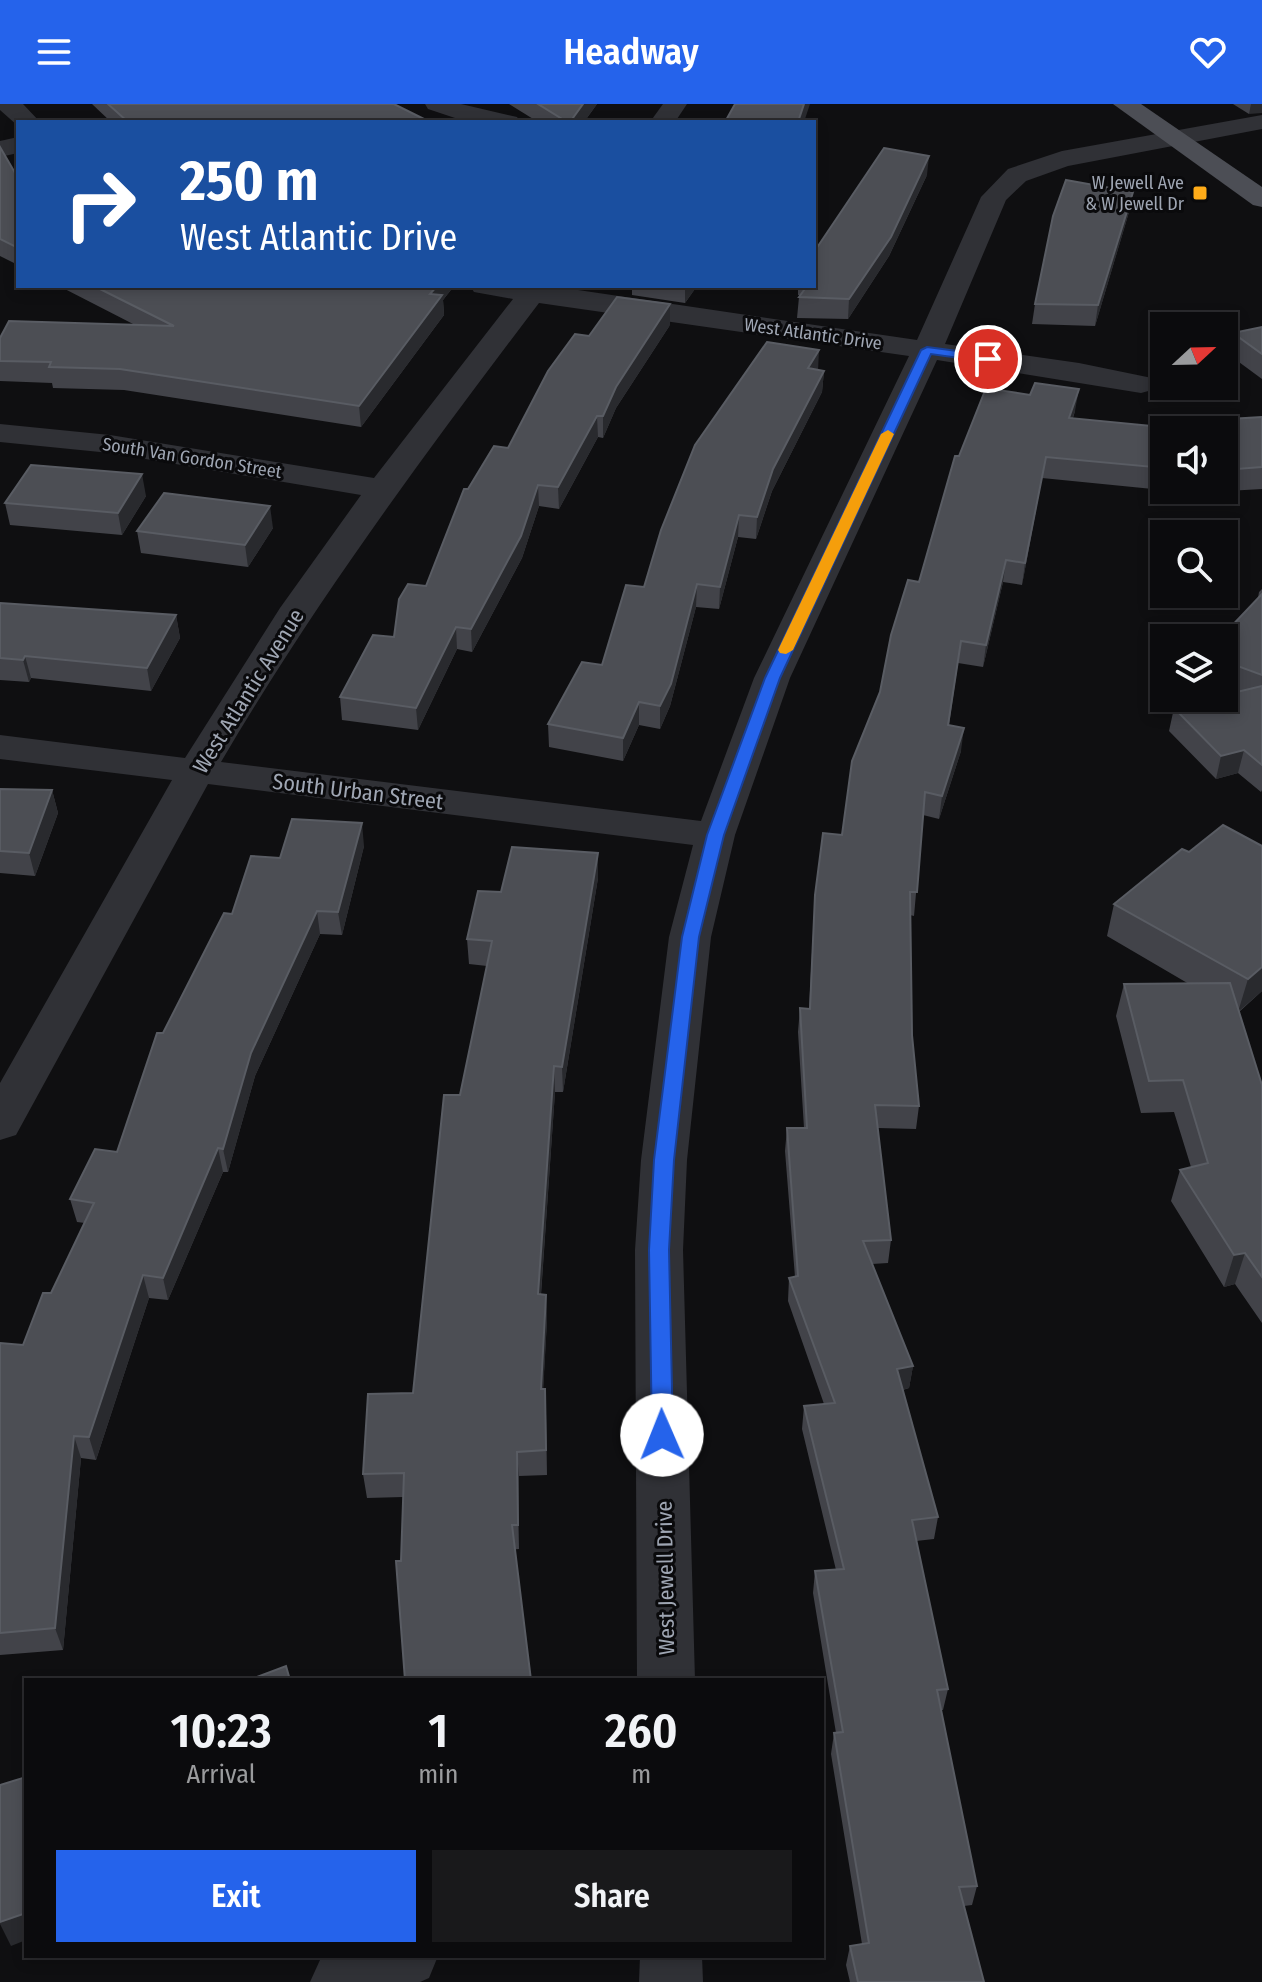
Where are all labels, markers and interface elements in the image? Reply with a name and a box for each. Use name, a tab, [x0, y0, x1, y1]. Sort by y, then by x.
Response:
icon: menu	[32, 30, 76, 74]
text: Headway	[563, 30, 699, 74]
icon: heart	[1186, 30, 1230, 74]
text: 250 m	[180, 148, 318, 215]
icon: right	[48, 152, 152, 256]
place label: W Jewell Ave & W Jewell Dr	[1085, 172, 1185, 215]
marker: W Jewell Ave & W Jewell Dr	[1191, 184, 1209, 202]
text: West Atlantic Drive	[180, 216, 457, 260]
north arrow	[1150, 312, 1238, 400]
map controls	[1150, 312, 1238, 712]
street label: West Atlantic Drive	[743, 313, 883, 355]
pin	[954, 325, 1022, 393]
icon: arrive	[966, 337, 1010, 381]
button: sound	[1150, 416, 1238, 504]
street label: South Van Gordon Street	[101, 433, 283, 483]
button: search	[1150, 520, 1238, 608]
street label: West Atlantic Avenue	[187, 604, 310, 779]
button: layers	[1150, 624, 1238, 712]
street label: South Urban Street	[271, 768, 446, 815]
position arrow	[620, 1393, 704, 1477]
street label: West Jewell Drive	[651, 1501, 680, 1655]
text: 10:23	[170, 1702, 272, 1760]
text: 1	[428, 1702, 448, 1760]
text: 260	[605, 1702, 678, 1760]
text: Arrival	[187, 1759, 256, 1790]
text: min	[418, 1759, 458, 1790]
text: m	[631, 1759, 651, 1790]
button: Exit	[56, 1850, 416, 1942]
button: Share	[432, 1850, 792, 1942]

